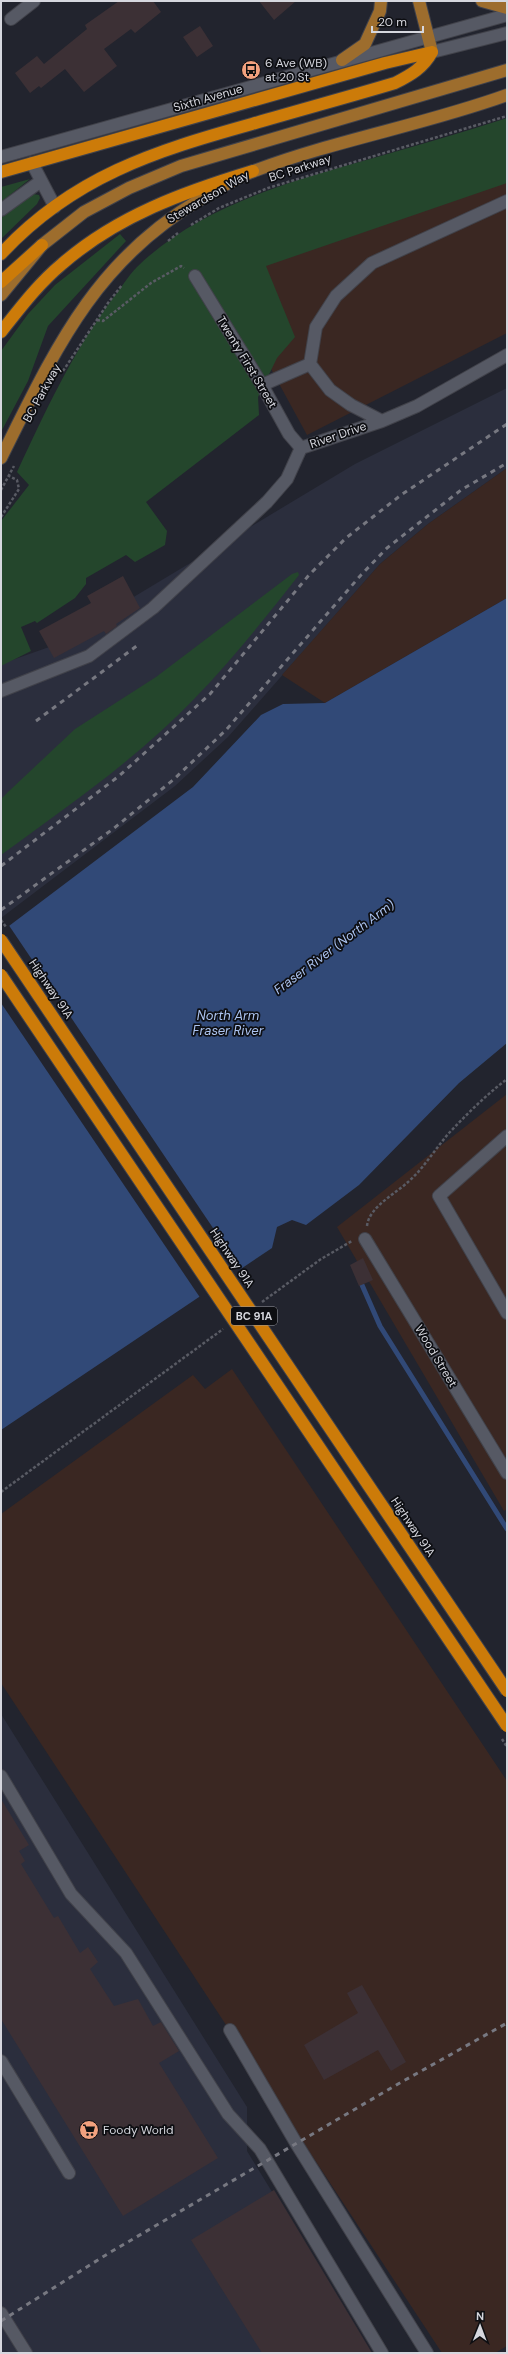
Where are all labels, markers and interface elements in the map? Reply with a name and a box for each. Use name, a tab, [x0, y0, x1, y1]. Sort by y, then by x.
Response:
scale bar	[372, 8, 423, 34]
text: 20 m	[378, 14, 407, 30]
place label: 6 Ave (WB) at 20 St	[265, 55, 327, 85]
bus stop icon: 6 Ave (WB) at 20 St	[240, 59, 262, 81]
street label: Sixth Avenue	[171, 80, 245, 116]
street label: BC Parkway	[267, 150, 334, 186]
street label: Stewardson Way	[164, 167, 252, 227]
street label: Twenty First Street	[213, 313, 281, 411]
street label: BC Parkway	[19, 361, 65, 425]
street label: River Drive	[308, 418, 369, 452]
water label: Fraser River (North Arm)	[270, 896, 398, 998]
street label: Highway 91A	[25, 956, 77, 1022]
water label: North Arm Fraser River	[193, 1007, 265, 1039]
street label: Highway 91A	[206, 1225, 258, 1291]
road number: BC 91A	[231, 1307, 277, 1325]
street label: Wood Street	[411, 1322, 461, 1390]
street label: Highway 91A	[387, 1494, 439, 1560]
supermarket icon: Foody World	[78, 2119, 100, 2141]
place label: Foody World	[103, 2122, 174, 2138]
north arrow	[460, 2306, 500, 2346]
text: N	[476, 2309, 484, 2323]

